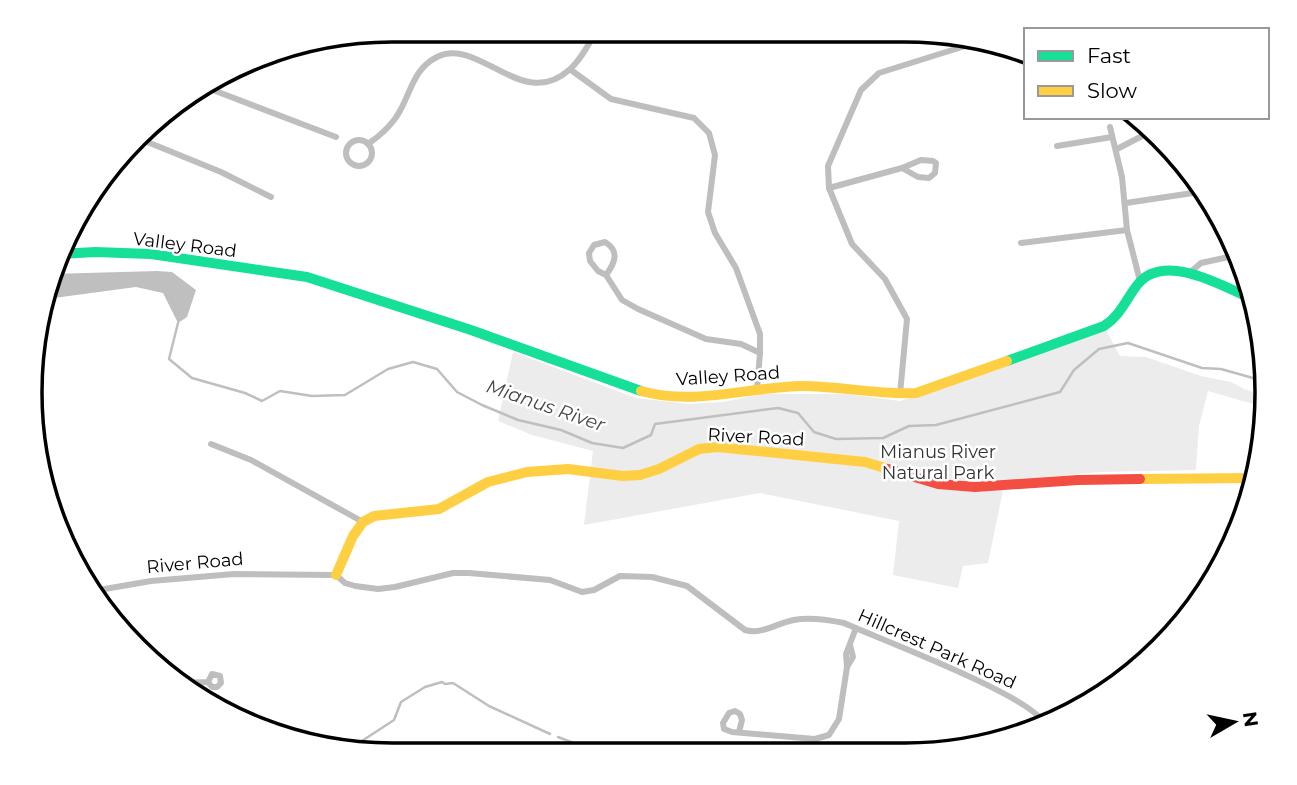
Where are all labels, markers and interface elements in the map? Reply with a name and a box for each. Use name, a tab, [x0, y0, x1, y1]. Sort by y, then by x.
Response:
legend	[1024, 28, 1269, 119]
text: Fast	[1087, 43, 1131, 68]
text: Slow	[1087, 78, 1137, 103]
street label: Valley Road	[132, 228, 238, 262]
street label: Valley Road	[675, 361, 781, 391]
water label: Mianus River	[483, 374, 609, 437]
street label: River Road	[707, 423, 805, 451]
park label: Mianus River Natural Park	[880, 441, 996, 484]
street label: River Road	[146, 548, 244, 578]
street label: Hillcrest Park Road	[854, 604, 1020, 694]
north arrow	[1199, 687, 1269, 757]
text: N	[1238, 710, 1263, 729]

